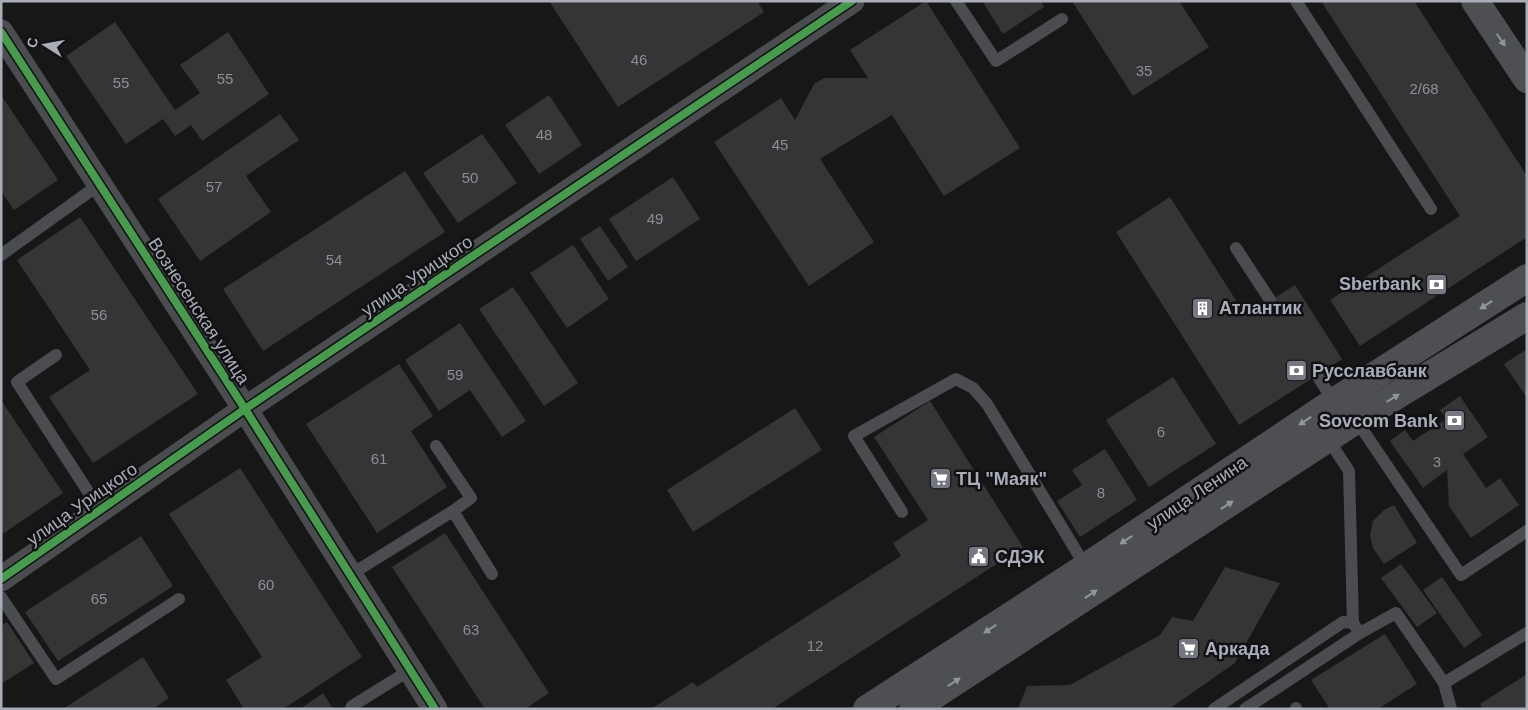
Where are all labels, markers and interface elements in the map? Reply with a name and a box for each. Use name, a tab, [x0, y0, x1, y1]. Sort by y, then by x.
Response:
north arrow	[20, 20, 70, 70]
one-way arrow	[1496, 33, 1506, 47]
text: С	[23, 36, 41, 49]
house number: 46	[631, 51, 647, 68]
house number: 35	[1136, 62, 1152, 79]
house number: 55	[217, 70, 233, 87]
house number: 55	[113, 74, 129, 91]
house number: 2/68	[1409, 80, 1439, 97]
house number: 48	[536, 126, 552, 143]
house number: 45	[772, 136, 788, 153]
house number: 50	[462, 169, 478, 186]
house number: 57	[206, 178, 222, 195]
house number: 49	[647, 210, 663, 227]
street label: улица Урицкого	[358, 231, 476, 321]
street label: Вознесенская улица	[144, 234, 254, 389]
house number: 54	[326, 251, 342, 268]
bank icon: Sberbank	[1425, 272, 1449, 296]
place label: Sberbank	[1339, 274, 1422, 294]
building icon: Атлантик	[1191, 296, 1215, 320]
place label: Атлантик	[1219, 298, 1303, 318]
one-way arrow	[1479, 300, 1492, 309]
house number: 56	[91, 306, 107, 323]
bank icon: Русславбанк	[1284, 359, 1308, 383]
place label: Русславбанк	[1312, 361, 1428, 381]
house number: 59	[447, 366, 463, 383]
one-way arrow	[1386, 393, 1399, 402]
bank icon: Sovcom Bank	[1442, 409, 1466, 433]
place label: Sovcom Bank	[1319, 411, 1439, 431]
one-way arrow	[1298, 416, 1312, 426]
house number: 6	[1157, 423, 1165, 440]
house number: 61	[371, 450, 387, 467]
street label: улица Ленина	[1143, 452, 1252, 534]
house number: 3	[1433, 453, 1441, 470]
street label: улица Урицкого	[23, 459, 141, 549]
supermarket icon: ТЦ "Маяк"	[928, 467, 952, 491]
place label: ТЦ "Маяк"	[956, 469, 1047, 489]
house number: 8	[1097, 484, 1105, 501]
one-way arrow	[1220, 500, 1234, 510]
one-way arrow	[1119, 535, 1133, 545]
public building icon: СДЭК	[967, 545, 991, 569]
place label: СДЭК	[995, 547, 1045, 567]
house number: 60	[258, 576, 274, 593]
one-way arrow	[1084, 589, 1097, 598]
house number: 65	[91, 590, 107, 607]
house number: 63	[463, 621, 479, 638]
one-way arrow	[983, 624, 997, 634]
house number: 12	[807, 637, 823, 654]
supermarket icon: Аркада	[1177, 637, 1201, 661]
place label: Аркада	[1205, 639, 1270, 659]
one-way arrow	[948, 677, 961, 687]

